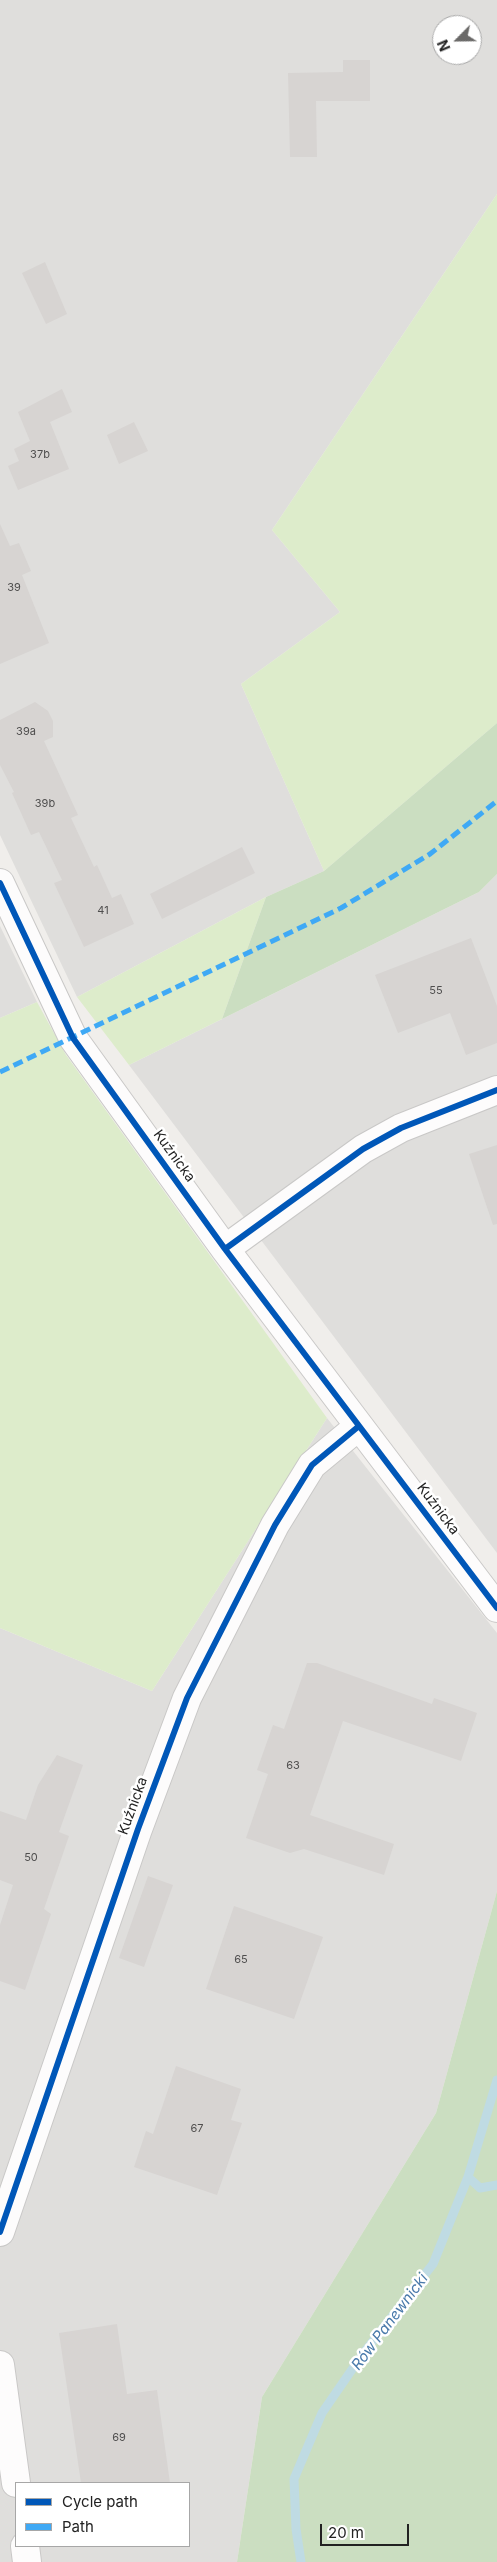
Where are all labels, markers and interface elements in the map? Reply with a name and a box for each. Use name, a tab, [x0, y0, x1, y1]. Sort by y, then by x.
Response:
north arrow	[432, 15, 482, 65]
text: N	[434, 37, 454, 54]
house number: 37b	[30, 448, 50, 462]
house number: 39	[7, 581, 21, 595]
house number: 39a	[16, 725, 36, 739]
house number: 39b	[35, 797, 55, 811]
house number: 41	[97, 904, 109, 918]
house number: 55	[429, 984, 443, 998]
street label: Kuźnicka	[150, 1127, 198, 1185]
street label: Kuźnicka	[413, 1480, 463, 1538]
house number: 63	[286, 1759, 300, 1773]
street label: Kuźnicka	[115, 1775, 151, 1837]
house number: 50	[24, 1851, 38, 1865]
house number: 65	[234, 1953, 248, 1967]
house number: 67	[190, 2122, 204, 2136]
water label: Rów Panewnicki	[348, 2270, 432, 2374]
house number: 69	[112, 2431, 126, 2445]
legend	[15, 2482, 190, 2547]
text: Cycle path	[62, 2492, 138, 2511]
scale bar	[322, 2514, 411, 2546]
text: Path	[62, 2517, 94, 2536]
text: 20 m	[328, 2523, 364, 2542]

